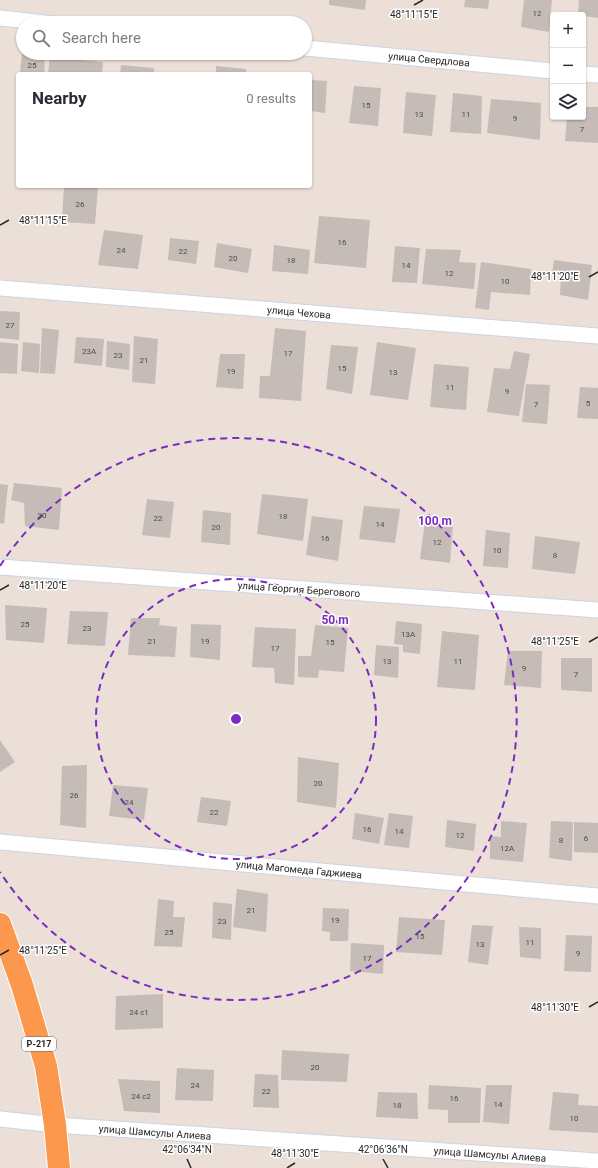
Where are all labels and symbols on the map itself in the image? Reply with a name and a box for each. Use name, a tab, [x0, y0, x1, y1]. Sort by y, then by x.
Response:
text: 48°11'15"E	[390, 9, 438, 20]
house number: 12	[533, 9, 542, 18]
street label: улица Свердлова	[388, 50, 470, 69]
house number: 25	[28, 61, 37, 70]
house number: 15	[362, 101, 371, 110]
house number: 13	[415, 110, 424, 119]
house number: 11	[462, 110, 471, 119]
house number: 9	[513, 114, 517, 123]
house number: 7	[580, 125, 585, 134]
house number: 26	[76, 200, 85, 209]
text: 48°11'15"E	[19, 215, 67, 226]
house number: 16	[338, 238, 347, 247]
house number: 24	[117, 246, 126, 255]
house number: 22	[179, 247, 188, 256]
house number: 20	[229, 254, 238, 263]
house number: 18	[287, 256, 296, 265]
house number: 14	[402, 261, 411, 270]
house number: 12	[445, 269, 454, 278]
text: 48°11'20"E	[531, 271, 579, 282]
house number: 10	[501, 277, 510, 286]
street label: улица Чехова	[267, 304, 331, 321]
house number: 27	[6, 321, 15, 330]
house number: 23А	[82, 347, 97, 356]
house number: 17	[284, 349, 293, 358]
house number: 23	[114, 351, 123, 360]
house number: 21	[140, 356, 149, 365]
house number: 15	[338, 364, 347, 373]
house number: 19	[227, 367, 236, 376]
house number: 13	[389, 368, 398, 377]
house number: 11	[446, 383, 455, 392]
house number: 9	[505, 387, 509, 396]
house number: 5	[586, 399, 591, 408]
house number: 7	[534, 400, 539, 409]
house number: 30	[38, 511, 47, 520]
house number: 18	[279, 512, 288, 521]
house number: 22	[154, 514, 163, 523]
text: 100 m	[418, 514, 452, 528]
house number: 14	[376, 520, 385, 529]
house number: 20	[212, 523, 221, 532]
house number: 16	[321, 534, 330, 543]
house number: 12	[433, 538, 442, 547]
house number: 10	[493, 546, 502, 555]
house number: 8	[553, 551, 558, 560]
text: 48°11'20"E	[19, 580, 67, 591]
street label: улица Георгия Берегового	[237, 580, 361, 599]
text: 50 m	[321, 613, 349, 627]
house number: 25	[21, 620, 30, 629]
house number: 23	[83, 624, 92, 633]
house number: 13А	[401, 630, 416, 639]
text: 48°11'25"E	[531, 636, 579, 647]
house number: 21	[148, 637, 157, 646]
house number: 19	[201, 637, 210, 646]
house number: 15	[326, 638, 335, 647]
house number: 17	[271, 644, 280, 653]
house number: 13	[383, 657, 392, 666]
house number: 11	[454, 657, 463, 666]
house number: 9	[522, 664, 526, 673]
house number: 7	[574, 670, 579, 679]
centre of rings	[229, 712, 243, 726]
house number: 20	[314, 779, 323, 788]
house number: 26	[70, 791, 79, 800]
house number: 24	[125, 798, 134, 807]
house number: 22	[210, 808, 219, 817]
house number: 16	[363, 825, 372, 834]
house number: 14	[395, 827, 404, 836]
house number: 12	[456, 831, 465, 840]
house number: 6	[584, 834, 589, 843]
house number: 8	[559, 836, 564, 845]
house number: 12А	[500, 844, 515, 853]
street label: улица Магомеда Гаджиева	[235, 859, 362, 880]
house number: 21	[247, 906, 256, 915]
house number: 19	[331, 916, 340, 925]
house number: 23	[218, 917, 227, 926]
house number: 25	[165, 928, 174, 937]
house number: 15	[416, 932, 425, 941]
house number: 11	[526, 938, 535, 947]
house number: 13	[476, 940, 485, 949]
text: 48°11'25"E	[19, 945, 67, 956]
house number: 9	[576, 949, 580, 958]
house number: 17	[363, 954, 372, 963]
text: 48°11'30"E	[531, 1002, 579, 1013]
house number: 24 с1	[129, 1008, 149, 1017]
road number: Р-217	[22, 1037, 56, 1051]
house number: 20	[311, 1063, 320, 1072]
house number: 24	[191, 1081, 200, 1090]
house number: 22	[262, 1087, 271, 1096]
house number: 24 с2	[131, 1092, 151, 1101]
house number: 16	[450, 1094, 459, 1103]
house number: 14	[494, 1100, 503, 1109]
house number: 18	[393, 1101, 402, 1110]
house number: 10	[570, 1114, 579, 1123]
street label: улица Шамсулы Алиева	[98, 1123, 212, 1142]
text: 42°06'34"N	[162, 1144, 212, 1155]
text: 42°06'36"N	[358, 1144, 408, 1155]
street label: улица Шамсулы Алиева	[433, 1145, 547, 1164]
text: 48°11'30"E	[271, 1148, 319, 1159]

